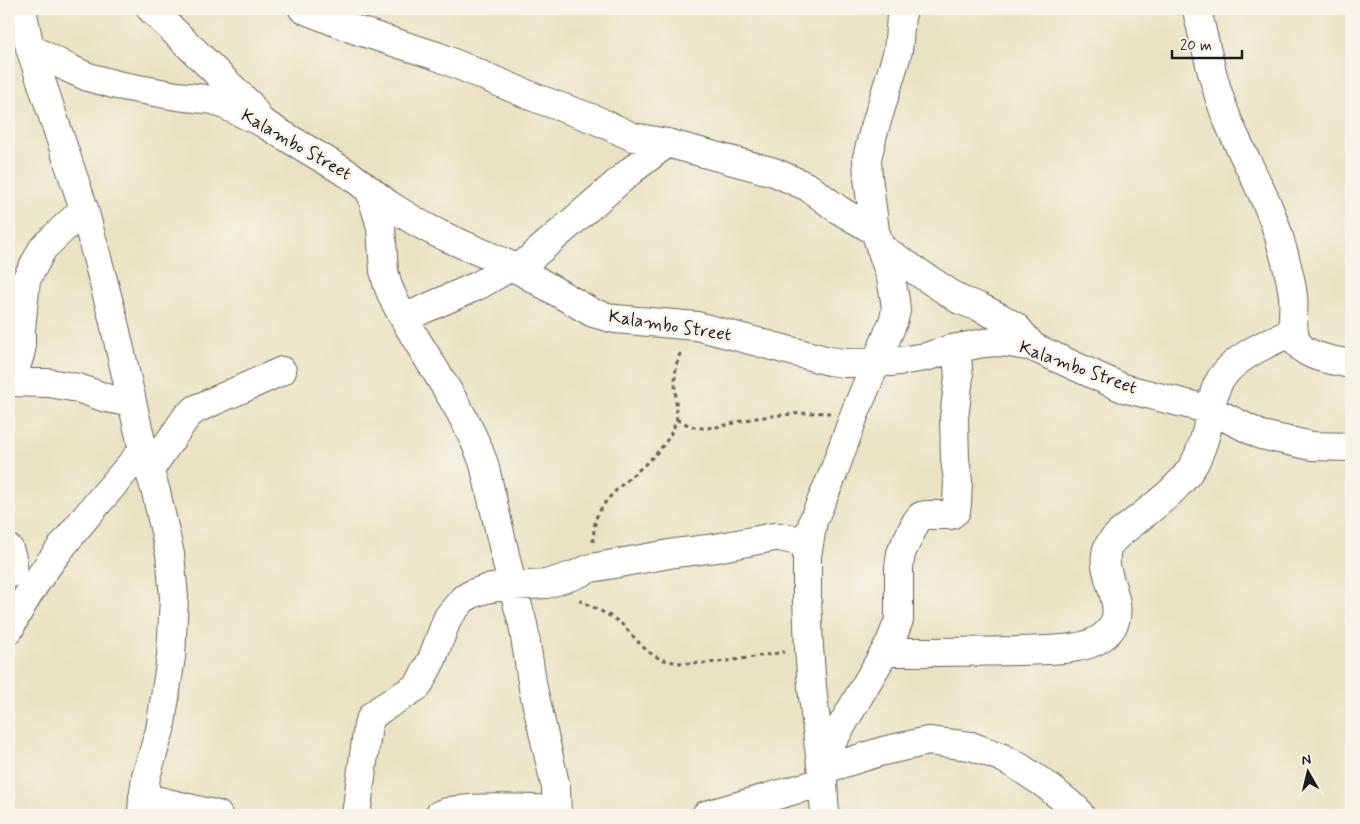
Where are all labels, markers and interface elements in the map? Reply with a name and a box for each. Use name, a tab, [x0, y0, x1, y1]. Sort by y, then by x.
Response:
scale bar	[1172, 28, 1242, 60]
text: 20 m	[1180, 36, 1212, 56]
street label: Kalambo Street	[236, 104, 356, 186]
street label: Kalambo Street	[607, 304, 733, 348]
street label: Kalambo Street	[1016, 336, 1140, 401]
north arrow	[1282, 746, 1332, 796]
text: N	[1300, 751, 1312, 770]

